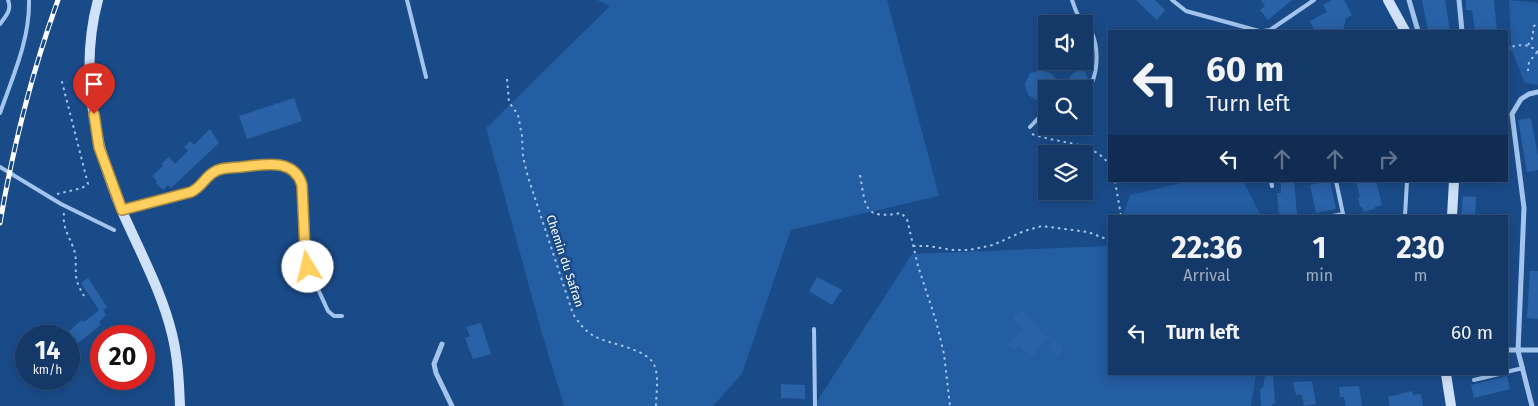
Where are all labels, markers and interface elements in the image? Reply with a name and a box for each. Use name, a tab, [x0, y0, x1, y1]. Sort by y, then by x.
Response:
map controls	[1038, 15, 1093, 200]
button: sound	[1038, 15, 1093, 70]
text: 60 m	[1206, 48, 1284, 90]
icon: left	[1123, 50, 1188, 115]
pin	[73, 63, 115, 114]
icon: arrive	[80, 70, 108, 98]
button: search	[1038, 80, 1093, 135]
text: Turn left	[1206, 90, 1290, 117]
button: layers	[1038, 145, 1093, 200]
icon: left	[1215, 145, 1243, 173]
icon: ahead	[1268, 145, 1296, 173]
icon: ahead	[1321, 145, 1349, 173]
icon: right	[1374, 145, 1402, 173]
street label: Chemin du Safran	[543, 213, 587, 309]
text: 22:36	[1171, 230, 1242, 266]
text: 1	[1312, 230, 1326, 266]
text: 230	[1396, 230, 1445, 266]
position arrow	[281, 240, 333, 292]
text: Arrival	[1183, 266, 1230, 285]
text: min	[1306, 266, 1333, 285]
text: m	[1414, 266, 1427, 285]
icon: left	[1123, 319, 1151, 347]
text: Turn left	[1166, 321, 1240, 344]
text: 60 m	[1451, 321, 1493, 344]
speed limit sign: 20	[90, 325, 155, 390]
text: 14	[35, 336, 60, 366]
text: km/h	[33, 363, 62, 377]

